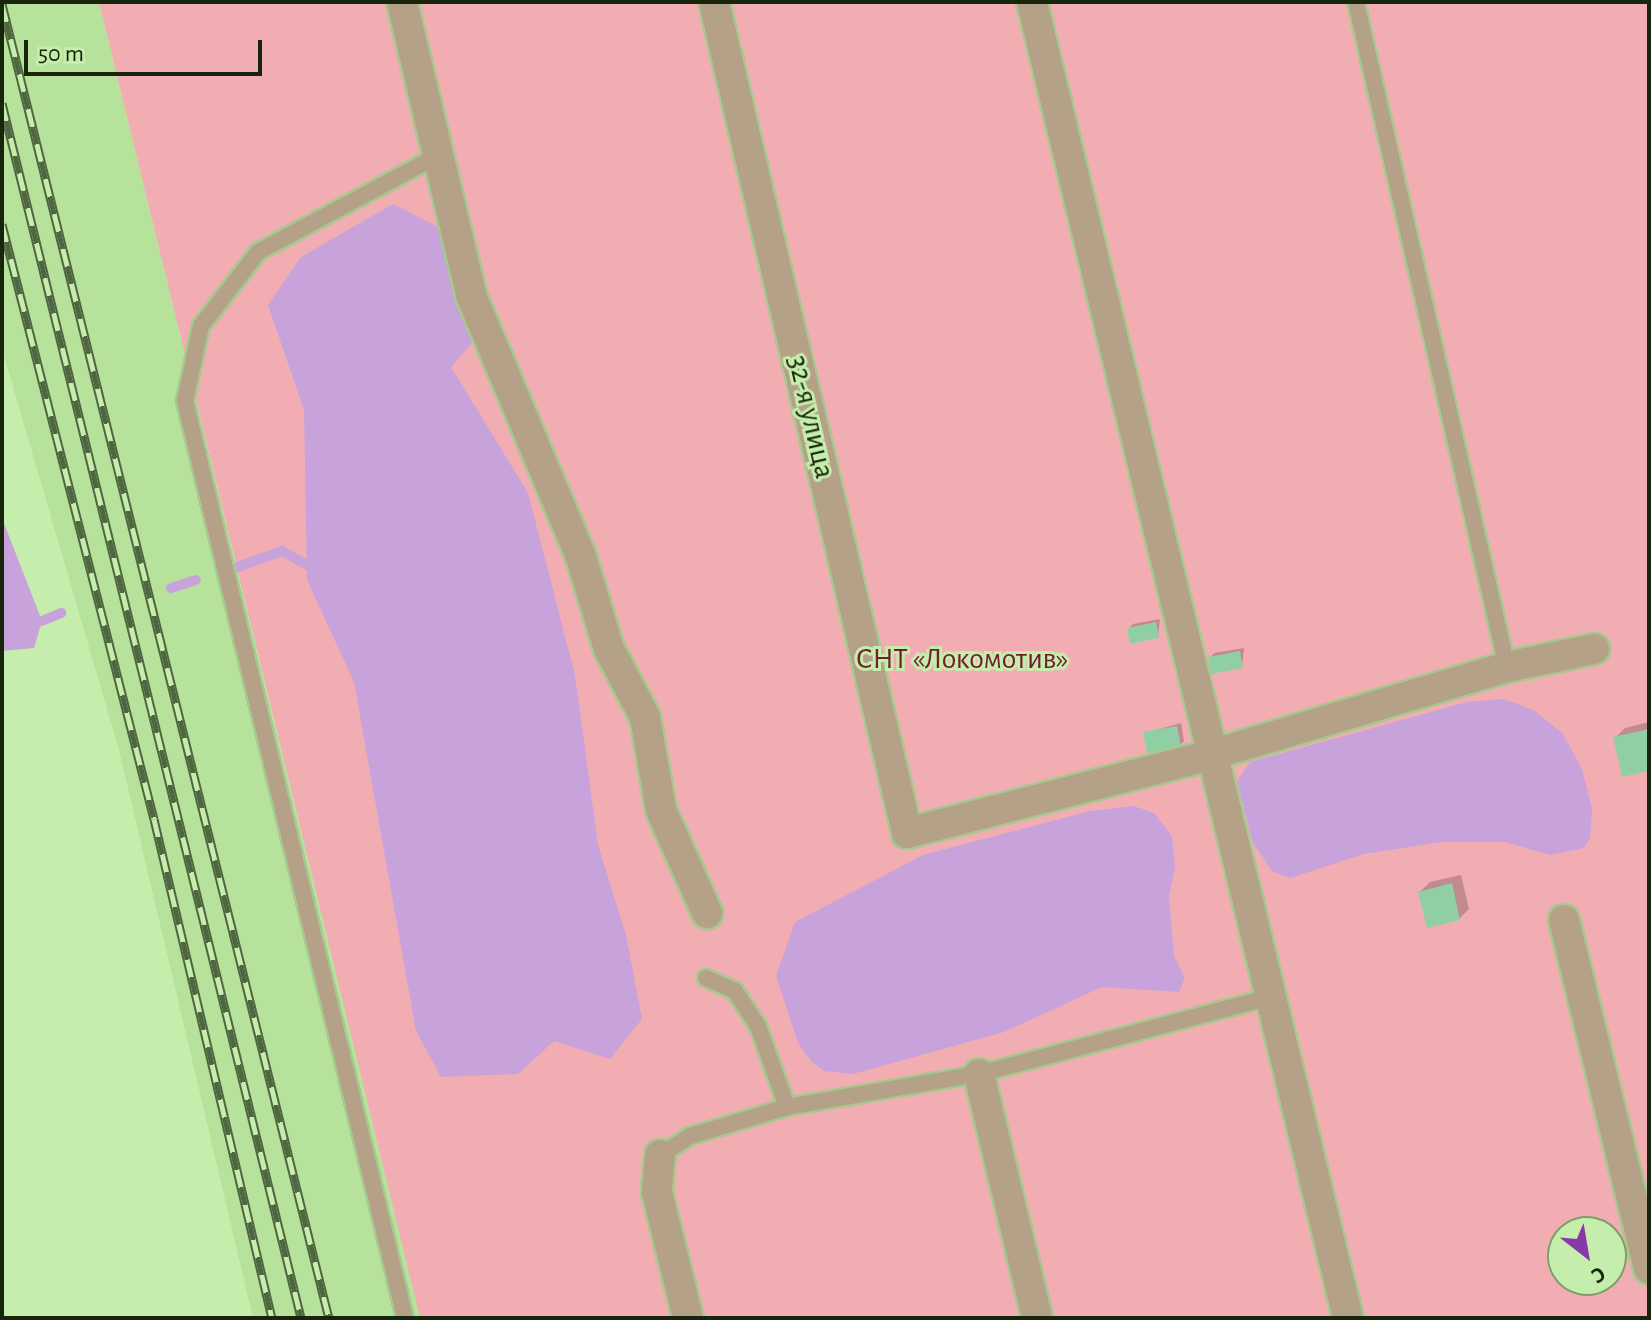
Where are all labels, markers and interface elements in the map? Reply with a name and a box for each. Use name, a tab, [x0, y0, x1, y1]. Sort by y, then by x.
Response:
scale bar	[28, 24, 266, 74]
text: 50 m	[38, 42, 84, 66]
street label: 32-я улица	[779, 352, 843, 482]
park label: СНТ «Локомотив»	[856, 641, 1068, 677]
north arrow	[1547, 1216, 1627, 1296]
text: С	[1587, 1262, 1609, 1287]

